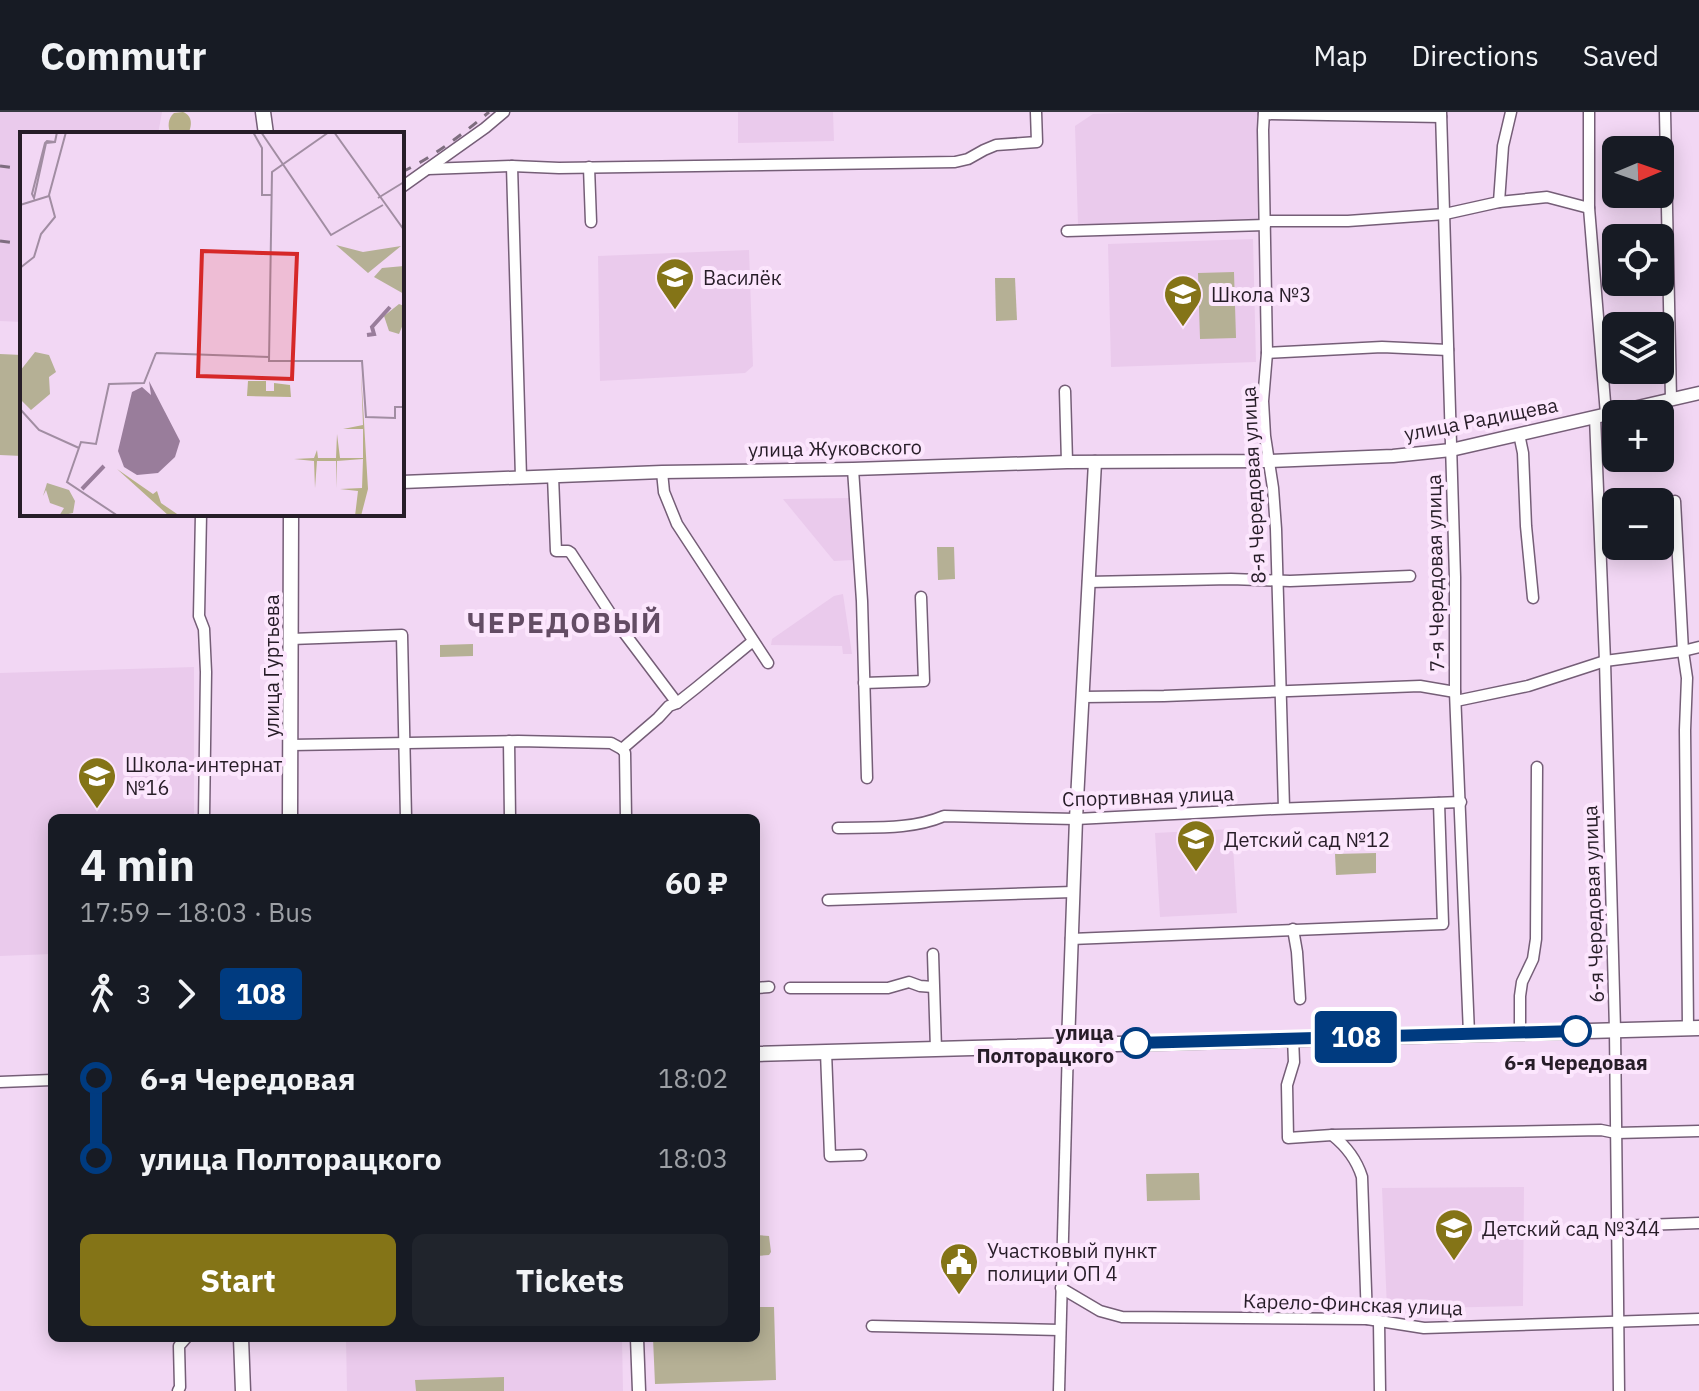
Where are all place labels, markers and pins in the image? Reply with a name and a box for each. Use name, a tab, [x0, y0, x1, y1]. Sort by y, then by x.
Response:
school or university icon: Василёк	[654, 256, 696, 311]
place label: Василёк	[703, 264, 782, 291]
school or university icon: Школа №3	[1162, 273, 1204, 328]
place label: Школа №3	[1211, 281, 1311, 308]
place label: Школа-интернат №16	[125, 751, 283, 801]
school or university icon: Школа-интернат №16	[76, 755, 118, 810]
school or university icon: Детский сад №12	[1175, 818, 1217, 873]
place label: Детский сад №12	[1224, 826, 1390, 853]
marker: 6-я Чередовая	[1561, 1016, 1591, 1046]
place label: улица Полторацкого	[976, 1019, 1114, 1069]
marker: улица Полторацкого	[1121, 1028, 1151, 1058]
place label: 6-я Чередовая	[1504, 1049, 1648, 1076]
school or university icon: Детский сад №344	[1433, 1207, 1475, 1262]
place label: Детский сад №344	[1482, 1215, 1660, 1242]
place label: Участковый пункт полиции ОП 4	[987, 1237, 1157, 1287]
public building icon: Участковый пункт полиции ОП 4	[938, 1241, 980, 1296]

